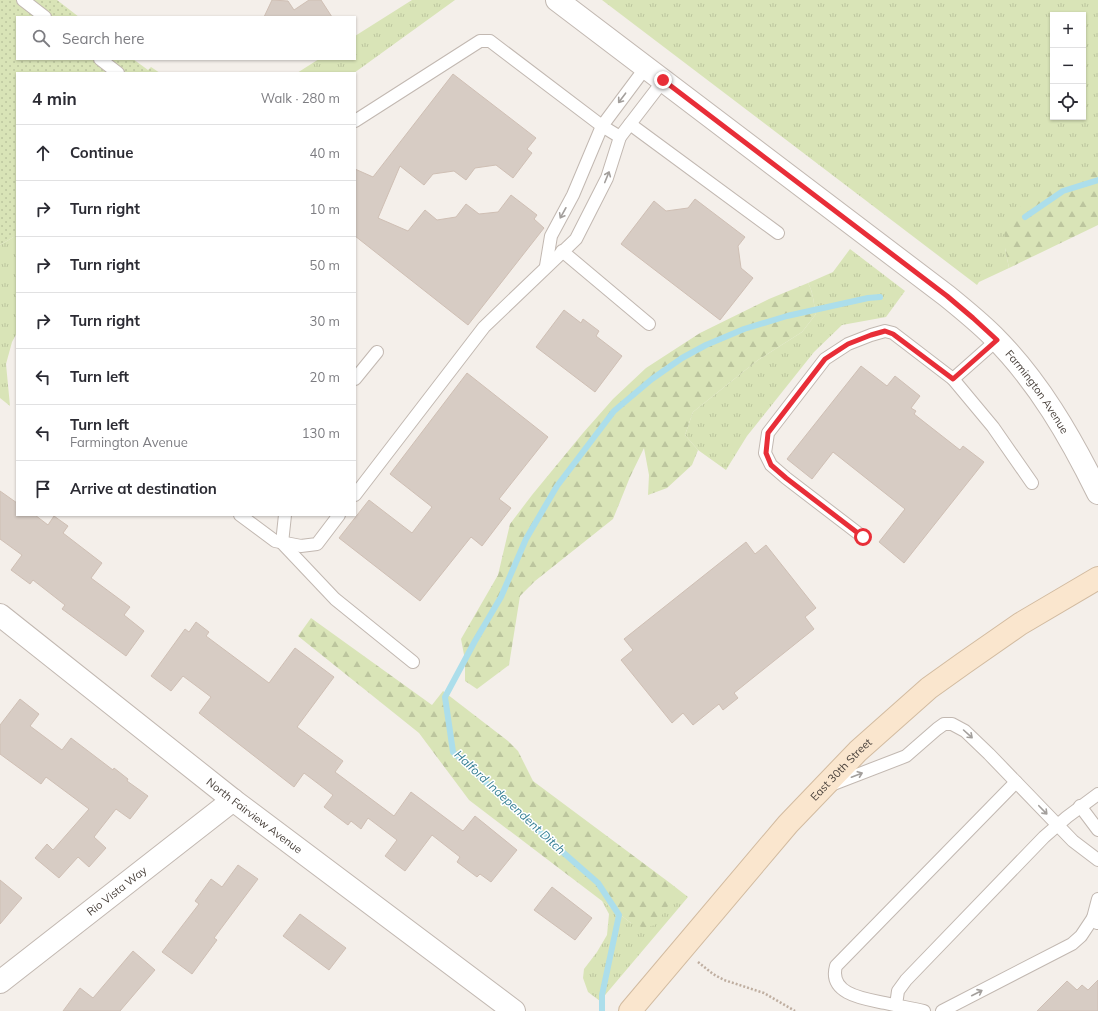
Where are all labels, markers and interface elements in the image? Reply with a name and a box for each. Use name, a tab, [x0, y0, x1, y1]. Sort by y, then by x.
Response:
map controls	[1050, 12, 1086, 120]
button: +	[1050, 12, 1086, 48]
search box	[16, 16, 356, 60]
icon: search	[30, 27, 52, 49]
text: Search here	[62, 29, 144, 48]
button: −	[1050, 48, 1086, 84]
route end	[654, 71, 672, 89]
button: locate	[1050, 84, 1086, 120]
text: 4 min	[32, 88, 77, 109]
text: Walk · 280 m	[261, 90, 340, 106]
one-way arrow	[618, 93, 627, 104]
icon: ahead	[32, 142, 54, 164]
text: Continue	[70, 143, 133, 162]
text: 40 m	[310, 145, 340, 161]
one-way arrow	[603, 172, 611, 184]
icon: right	[32, 198, 54, 220]
text: Turn right	[70, 199, 140, 218]
text: 10 m	[310, 201, 340, 217]
one-way arrow	[559, 207, 567, 219]
icon: right	[32, 254, 54, 276]
text: Turn right	[70, 255, 140, 274]
text: 50 m	[310, 257, 340, 273]
icon: right	[32, 310, 54, 332]
text: Turn right	[70, 311, 140, 330]
text: 30 m	[310, 313, 340, 329]
street label: Farmington Avenue	[1003, 347, 1072, 436]
icon: left	[32, 366, 54, 388]
text: Turn left	[70, 367, 129, 386]
text: 20 m	[310, 369, 340, 385]
text: Turn left	[70, 415, 129, 434]
icon: left	[32, 422, 54, 444]
text: 130 m	[302, 425, 340, 441]
text: Farmington Avenue	[70, 434, 188, 450]
icon: arrive	[32, 478, 54, 500]
text: Arrive at destination	[70, 479, 217, 498]
route start	[854, 528, 872, 546]
one-way arrow	[963, 729, 973, 739]
street label: East 30th Street	[807, 735, 875, 803]
water label: Halford Independent Ditch	[451, 747, 569, 857]
one-way arrow	[850, 771, 862, 779]
street label: North Fairview Avenue	[204, 775, 305, 857]
one-way arrow	[1038, 805, 1048, 815]
street label: Rio Vista Way	[84, 863, 150, 919]
one-way arrow	[971, 989, 983, 996]

